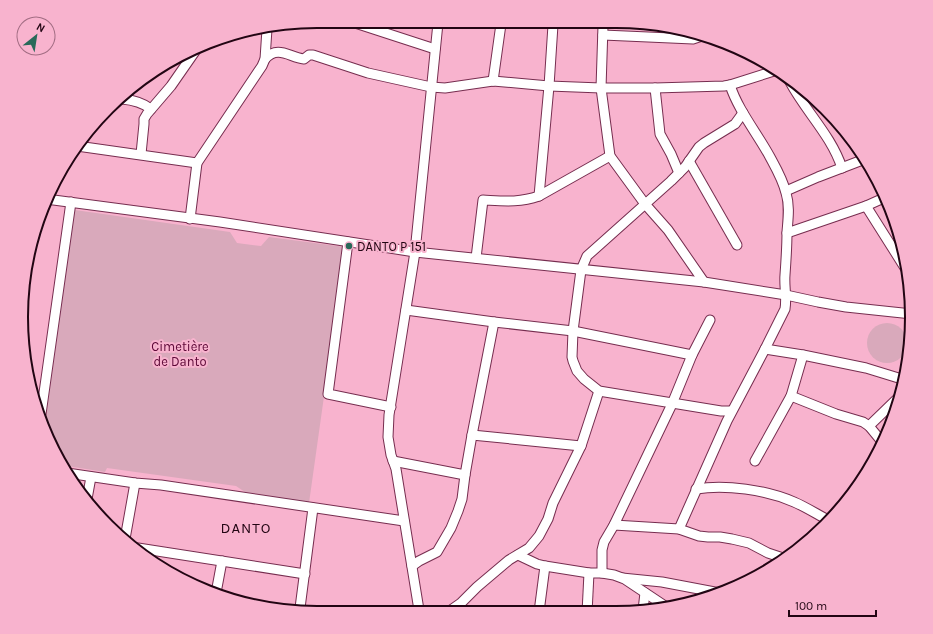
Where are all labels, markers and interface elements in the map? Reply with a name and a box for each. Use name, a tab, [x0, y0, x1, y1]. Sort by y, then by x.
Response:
north arrow	[16, 16, 56, 56]
text: N	[34, 20, 47, 35]
place label: DANTO P 151	[357, 239, 426, 254]
marker: DANTO P 151	[344, 241, 354, 251]
park label: Cimetière de Danto	[151, 339, 209, 369]
district label: DANTO	[221, 519, 271, 537]
scale bar	[789, 592, 876, 618]
text: 100 m	[795, 599, 827, 613]

